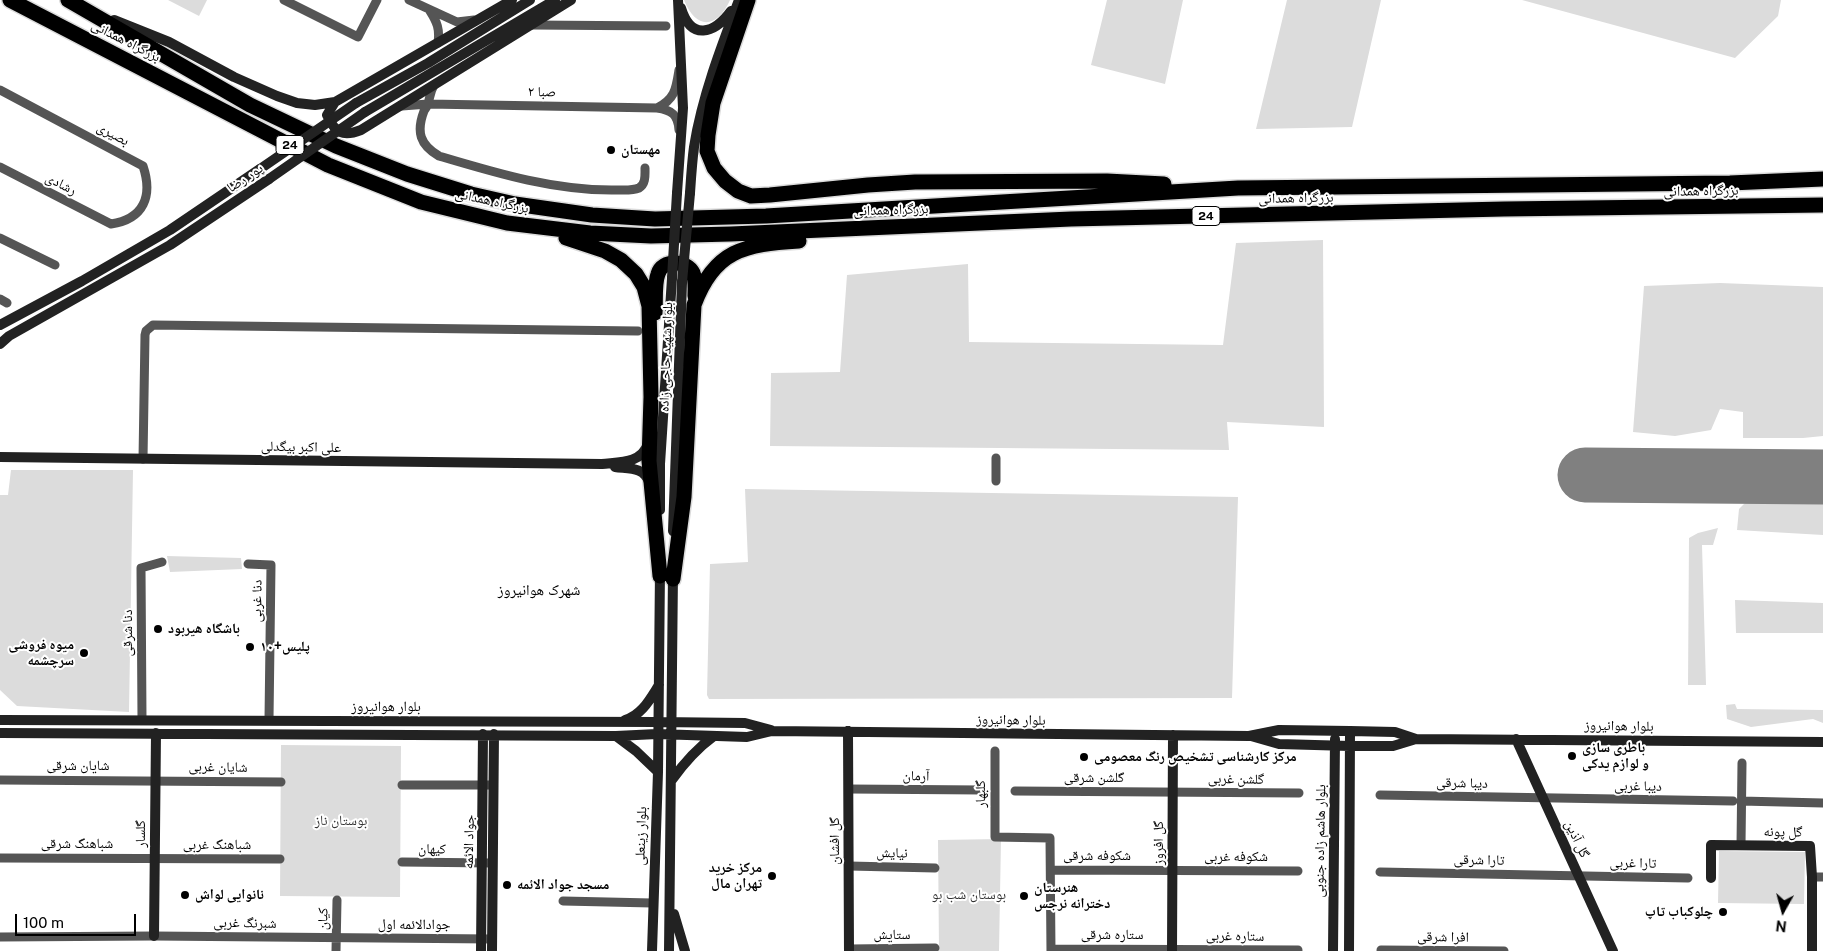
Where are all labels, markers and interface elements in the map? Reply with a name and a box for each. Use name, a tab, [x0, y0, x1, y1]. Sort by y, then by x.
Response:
street label: بزرگراه همدانی	[89, 16, 163, 66]
street label: صبا ۲	[528, 83, 556, 101]
street label: بصیری	[94, 119, 132, 149]
road number: 24	[276, 136, 304, 154]
place label: مهستان	[621, 142, 660, 158]
marker: مهستان	[605, 144, 617, 156]
street label: پور رضا	[224, 160, 266, 196]
street label: رشادی	[43, 169, 79, 199]
street label: بزرگراه همدانی	[1663, 182, 1739, 200]
street label: بزرگراه همدانی	[453, 185, 531, 217]
street label: بزرگراه همدانی	[1258, 189, 1334, 207]
street label: بزرگراه همدانی	[853, 200, 929, 220]
road number: 24	[1192, 207, 1220, 226]
street label: بلوار شهید حاجی زاده	[656, 302, 676, 412]
street label: علی اکبر بیگدلی	[261, 438, 341, 456]
street label: دنا غربی	[248, 579, 266, 623]
district label: شهرک هوانیروز	[498, 581, 580, 599]
street label: دنا شرقی	[120, 610, 136, 656]
place label: باشگاه هیربود	[168, 621, 240, 637]
marker: باشگاه هیربود	[152, 623, 164, 635]
place label: میوه فروشی سرچشمه	[8, 637, 74, 670]
place label: پلیس+۱۰	[260, 639, 310, 655]
marker: پلیس+۱۰	[244, 641, 256, 653]
marker: میوه فروشی سرچشمه	[78, 647, 90, 659]
street label: بلوار هوانیروز	[351, 699, 421, 715]
street label: بلوار هوانیروز	[976, 711, 1046, 729]
street label: بلوار هوانیروز	[1584, 717, 1654, 735]
place label: باطری سازی و لوازم یدکی	[1582, 740, 1649, 772]
place label: مرکز کارشناسی تشخیص رنگ معصومی	[1094, 749, 1297, 765]
marker: باطری سازی و لوازم یدکی	[1566, 750, 1578, 762]
marker: مرکز کارشناسی تشخیص رنگ معصومی	[1078, 751, 1090, 763]
street label: شایان شرقی	[46, 758, 110, 774]
street label: شایان غربی	[188, 758, 248, 776]
street label: آرمان	[902, 767, 930, 785]
street label: گلشن شرقی	[1064, 770, 1124, 786]
street label: گلشن غربی	[1208, 770, 1264, 788]
street label: دیبا شرقی	[1436, 774, 1488, 792]
street label: دیبا غربی	[1614, 777, 1662, 795]
street label: گلبهار	[973, 780, 989, 808]
street label: بلوار هاشم زاده جنوبی	[1311, 784, 1329, 898]
street label: بلوار زینعلی	[632, 806, 650, 866]
park label: بوستان ناز	[315, 813, 367, 829]
street label: جواد الائمه	[460, 815, 478, 869]
street label: گل افشان	[827, 817, 843, 865]
street label: گل آذین	[1561, 818, 1593, 860]
street label: گلسار	[133, 820, 149, 848]
street label: گل افروز	[1151, 821, 1167, 865]
street label: گل پونه	[1763, 823, 1803, 841]
street label: شباهنگ شرقی	[41, 836, 113, 852]
street label: شباهنگ غربی	[183, 837, 251, 853]
street label: کیهان	[418, 840, 446, 858]
street label: نیایش	[876, 844, 908, 862]
street label: شکوفه شرقی	[1063, 848, 1131, 864]
street label: شکوفه غربی	[1204, 849, 1268, 865]
street label: تارا شرقی	[1453, 851, 1505, 869]
street label: تارا غربی	[1610, 854, 1656, 872]
place label: مرکز خرید تهران مال	[709, 860, 762, 892]
marker: مرکز خرید تهران مال	[766, 870, 778, 882]
place label: مسجد جواد الائمه	[517, 877, 609, 893]
marker: مسجد جواد الائمه	[501, 879, 513, 891]
place label: هنرستان دخترانه نرجس	[1034, 880, 1110, 912]
north arrow	[1758, 886, 1808, 936]
place label: نانوایی لواش	[195, 887, 264, 903]
park label: بوستان شب بو	[932, 887, 1006, 903]
marker: نانوایی لواش	[179, 889, 191, 901]
marker: هنرستان دخترانه نرجس	[1018, 890, 1030, 902]
scale bar	[18, 904, 139, 936]
place label: چلوکباب تاپ	[1645, 904, 1713, 920]
marker: چلوکباب تاپ	[1717, 906, 1729, 918]
street label: کیان	[314, 908, 332, 930]
text: 100 m	[23, 914, 64, 931]
street label: شبرنگ غربی	[213, 914, 277, 932]
street label: جوادالائمه اول	[378, 917, 450, 933]
text: N	[1775, 917, 1788, 934]
street label: ستایش	[874, 927, 910, 943]
street label: ستاره شرقی	[1081, 927, 1143, 943]
street label: ستاره غربی	[1206, 927, 1264, 945]
street label: افرا شرقی	[1417, 928, 1469, 946]

